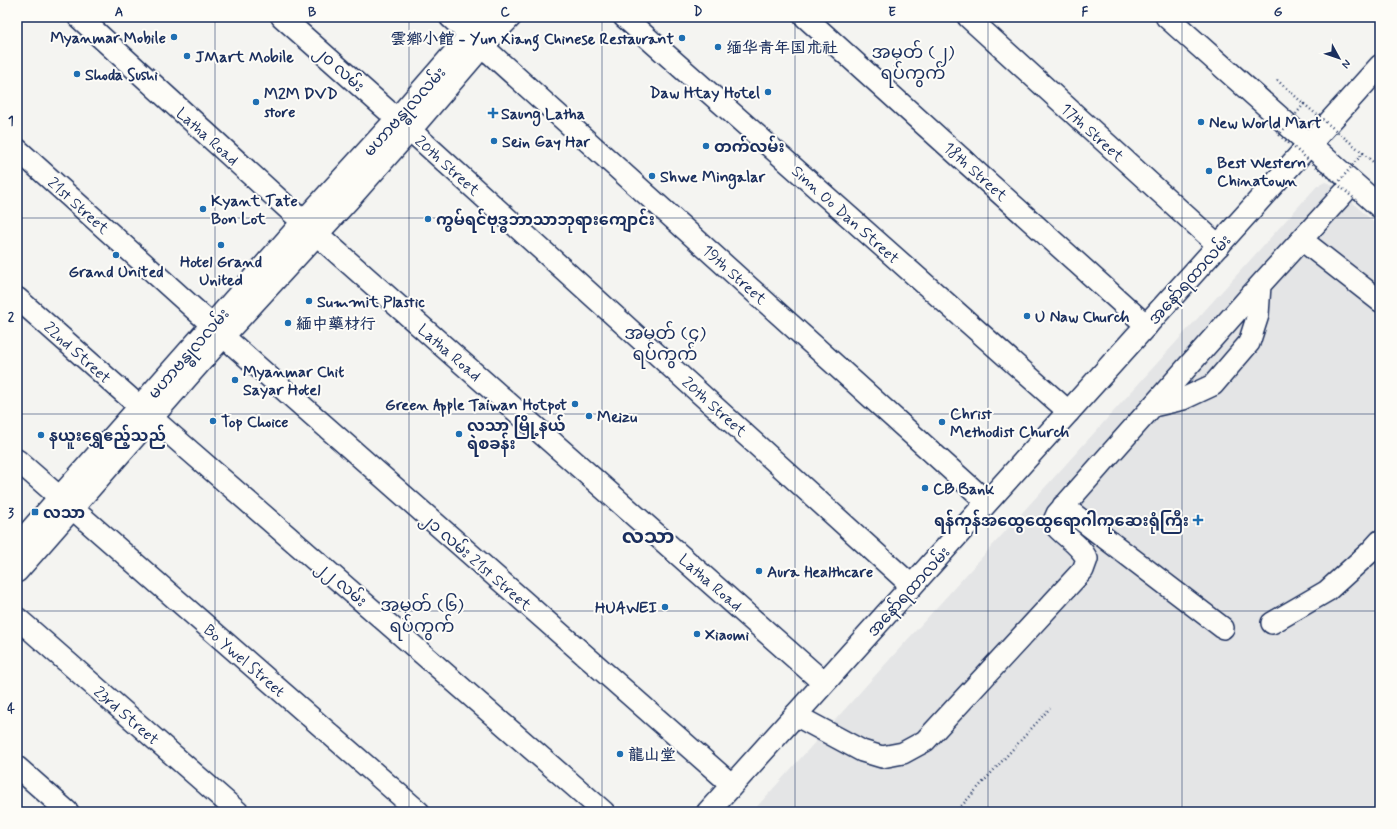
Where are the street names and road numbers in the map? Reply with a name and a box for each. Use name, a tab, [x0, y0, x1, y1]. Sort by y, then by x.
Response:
street label: ၂၀ လမ်း	[308, 40, 370, 98]
street label: မဟာဗန္ဓုလလမ်း	[358, 61, 453, 163]
street label: 17th Street	[1056, 99, 1129, 168]
street label: Latha Road	[171, 103, 243, 171]
street label: 20th Street	[410, 131, 484, 201]
street label: 18th Street	[938, 138, 1012, 207]
street label: Sinn Oo Dan Street	[787, 161, 904, 269]
street label: 21st Street	[43, 173, 114, 240]
street label: အနော်ရထာလမ်း	[1143, 229, 1238, 331]
street label: 19th Street	[697, 240, 771, 310]
street label: မဟာဗန္ဓုလလမ်း	[142, 303, 236, 405]
street label: 22nd Street	[39, 317, 115, 389]
street label: Latha Road	[413, 320, 485, 387]
street label: 20th Street	[677, 372, 751, 442]
street label: ၂၁ လမ်း 21st Street	[415, 507, 537, 618]
street label: အနော်ရထာလမ်း	[862, 541, 957, 643]
street label: Latha Road	[674, 550, 746, 617]
street label: ၂၂ လမ်း	[310, 555, 372, 613]
street label: Bo Ywel Street	[199, 620, 289, 702]
street label: 23rd Street	[89, 682, 163, 751]

